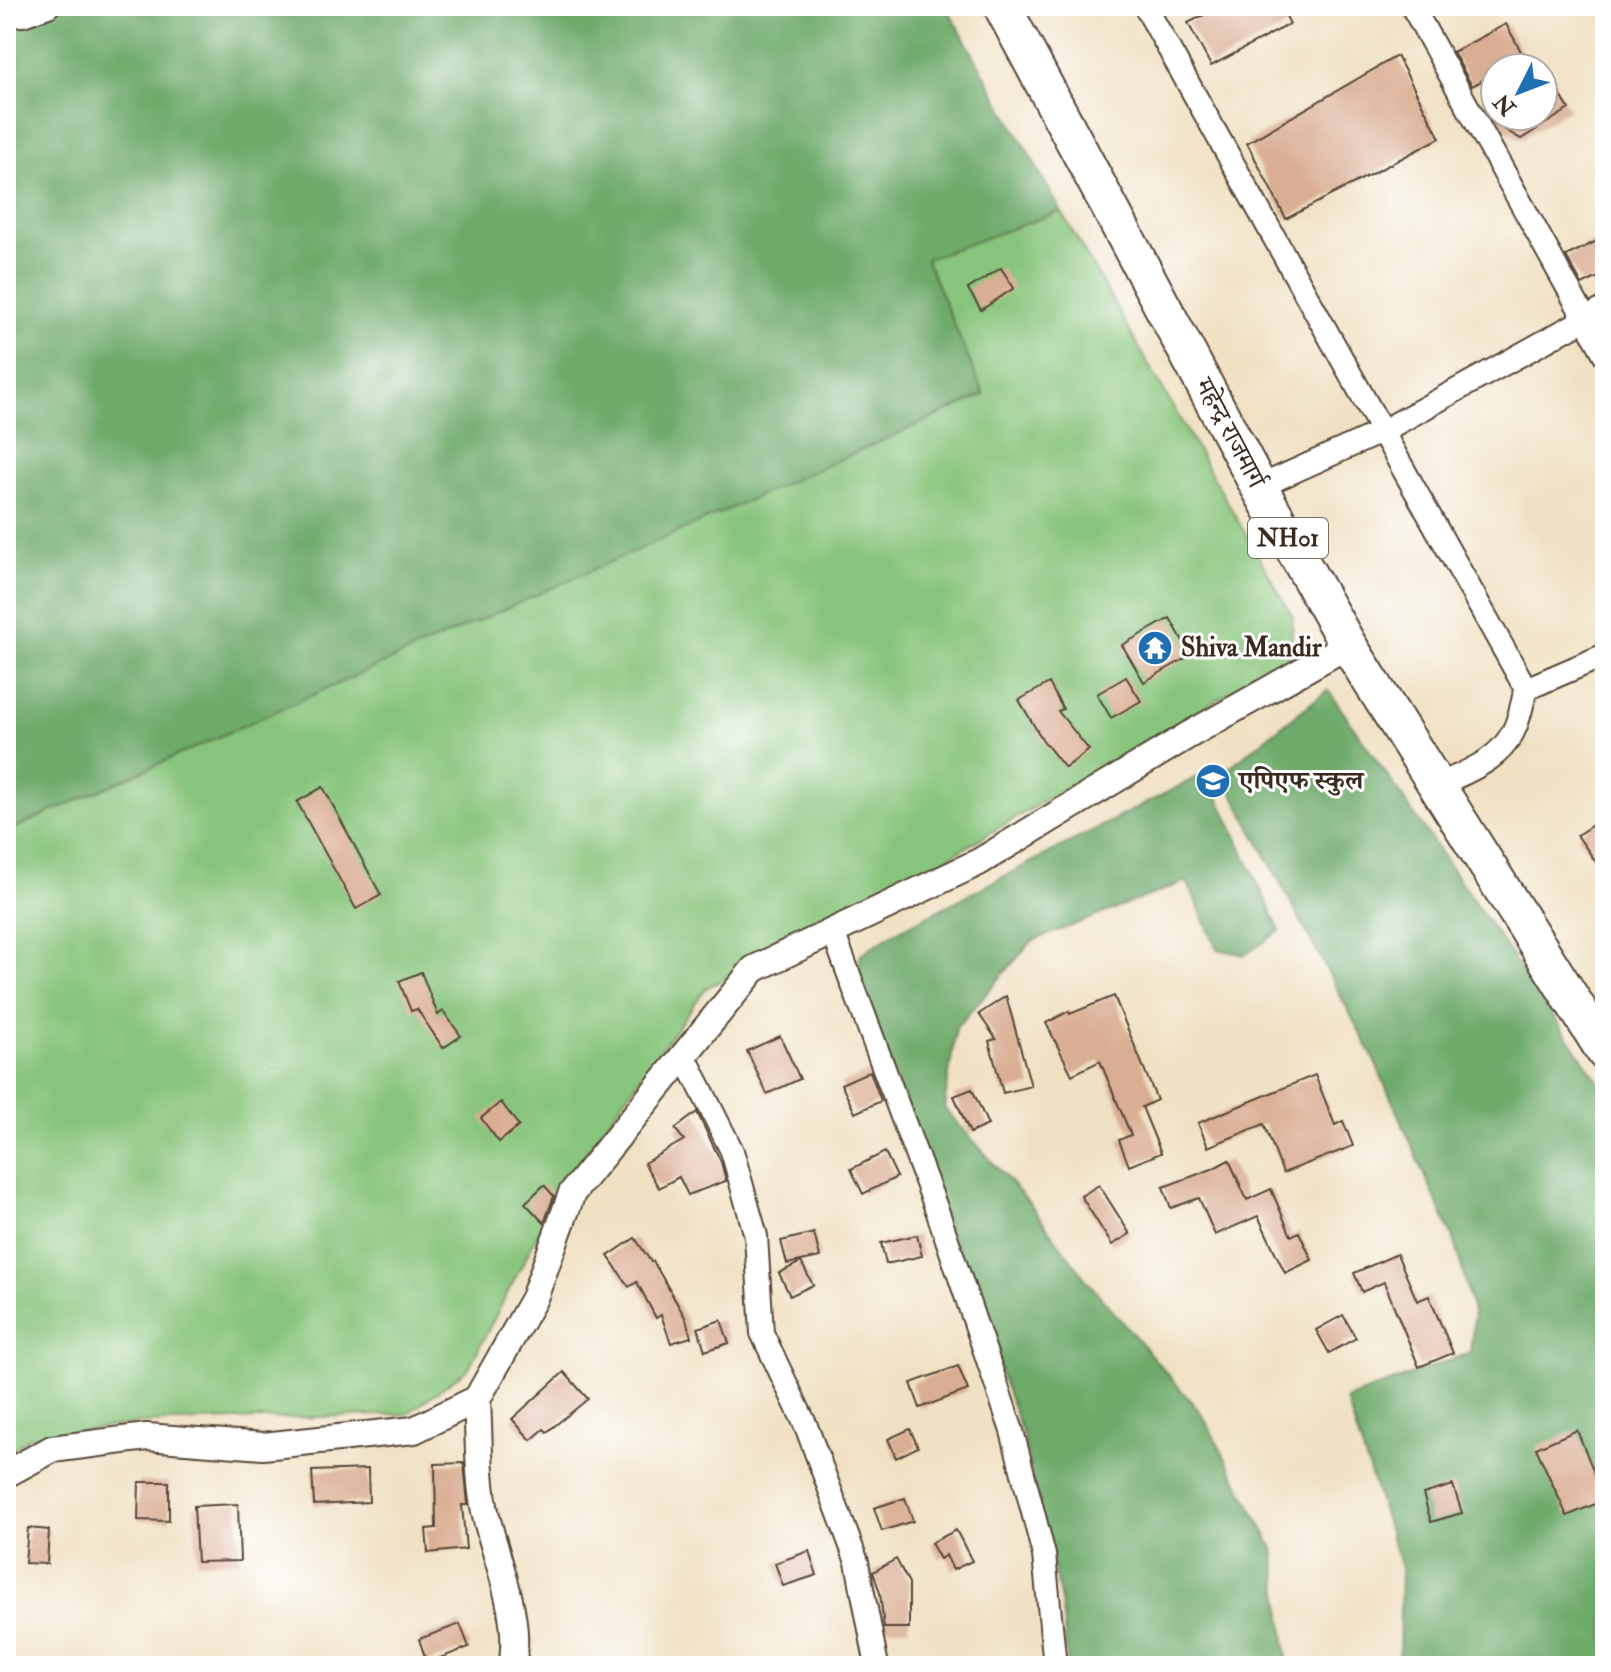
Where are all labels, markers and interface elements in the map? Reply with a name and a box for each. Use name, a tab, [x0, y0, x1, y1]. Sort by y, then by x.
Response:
north arrow	[1479, 52, 1559, 132]
text: N	[1488, 88, 1523, 122]
street label: महेन्द्र राजमार्ग	[1187, 371, 1273, 495]
road number: NH01	[1248, 518, 1328, 558]
temple icon: Shiva Mandir	[1136, 629, 1174, 667]
place label: Shiva Mandir	[1181, 632, 1322, 664]
school or university icon: एपिएफ स्कुल	[1194, 762, 1232, 800]
place label: एपिएफ स्कुल	[1237, 765, 1366, 797]

